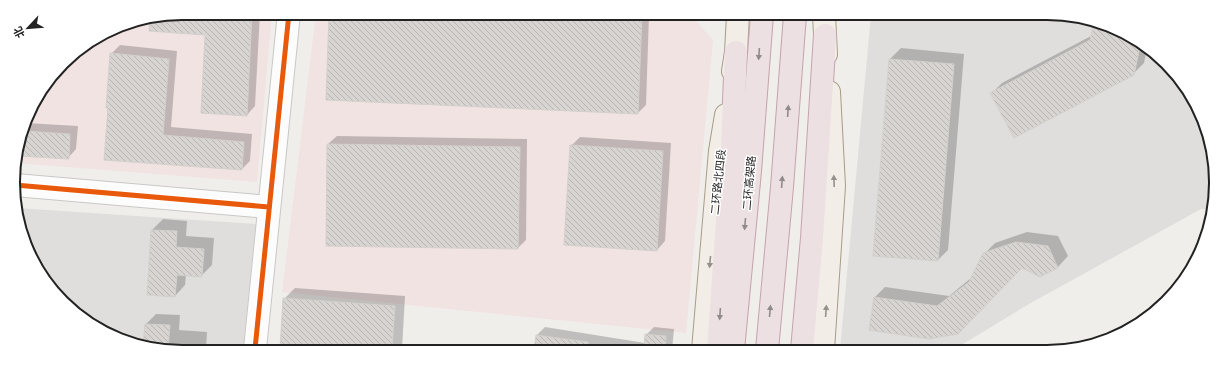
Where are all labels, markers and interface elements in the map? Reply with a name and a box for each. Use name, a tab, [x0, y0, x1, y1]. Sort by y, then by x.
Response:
north arrow	[8, 8, 48, 48]
text: 北	[9, 24, 29, 41]
one-way arrow	[755, 48, 762, 60]
one-way arrow	[784, 105, 791, 117]
street label: 二环路北四段	[707, 148, 729, 216]
street label: 二环高架路	[739, 155, 759, 211]
one-way arrow	[831, 174, 837, 187]
one-way arrow	[779, 176, 786, 188]
one-way arrow	[742, 218, 748, 230]
one-way arrow	[706, 256, 713, 268]
one-way arrow	[767, 305, 774, 317]
one-way arrow	[823, 305, 830, 317]
one-way arrow	[717, 308, 724, 320]

